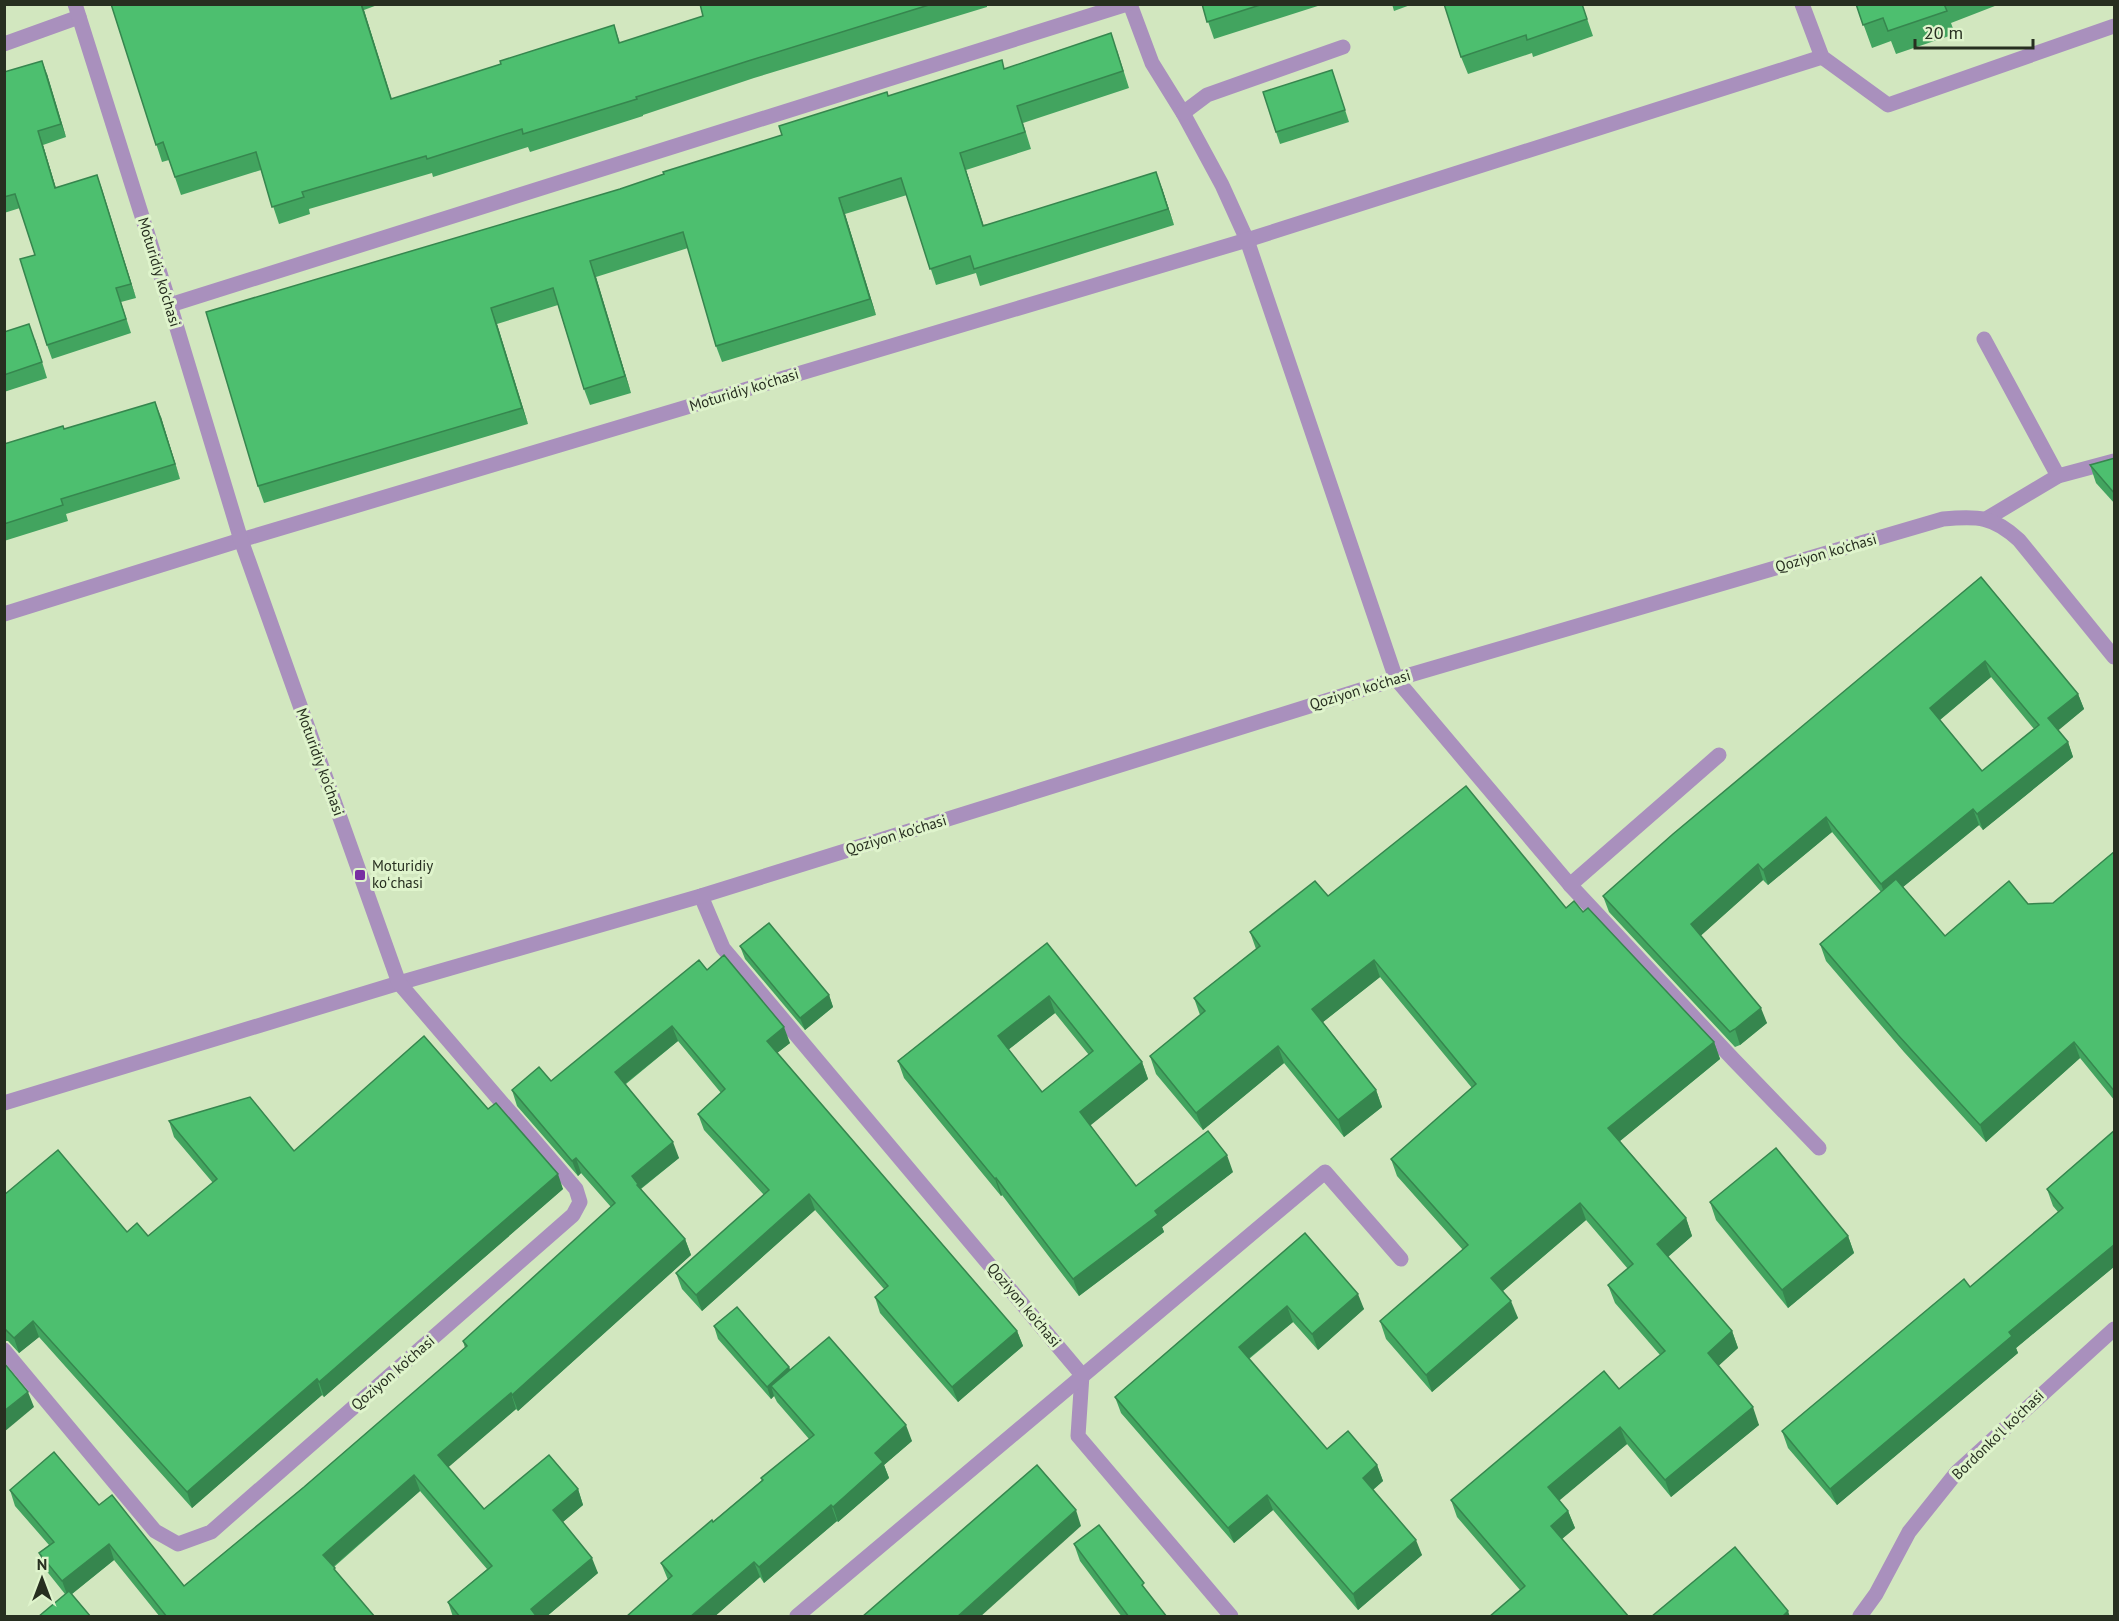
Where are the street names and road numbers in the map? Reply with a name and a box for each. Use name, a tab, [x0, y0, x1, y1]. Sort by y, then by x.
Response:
street label: Moturidiy ko'chasi	[134, 215, 185, 329]
street label: Moturidiy ko'chasi	[687, 364, 801, 415]
street label: Qoziyon ko'chasi	[1773, 529, 1879, 576]
street label: Qoziyon ko'chasi	[1307, 665, 1413, 714]
street label: Moturidiy ko'chasi	[292, 705, 349, 818]
street label: Qoziyon ko'chasi	[843, 810, 949, 859]
street label: Qoziyon ko'chasi	[983, 1258, 1065, 1351]
street label: Qoziyon ko'chasi	[347, 1331, 438, 1414]
street label: Bordonko'l ko'chasi	[1948, 1386, 2048, 1483]

